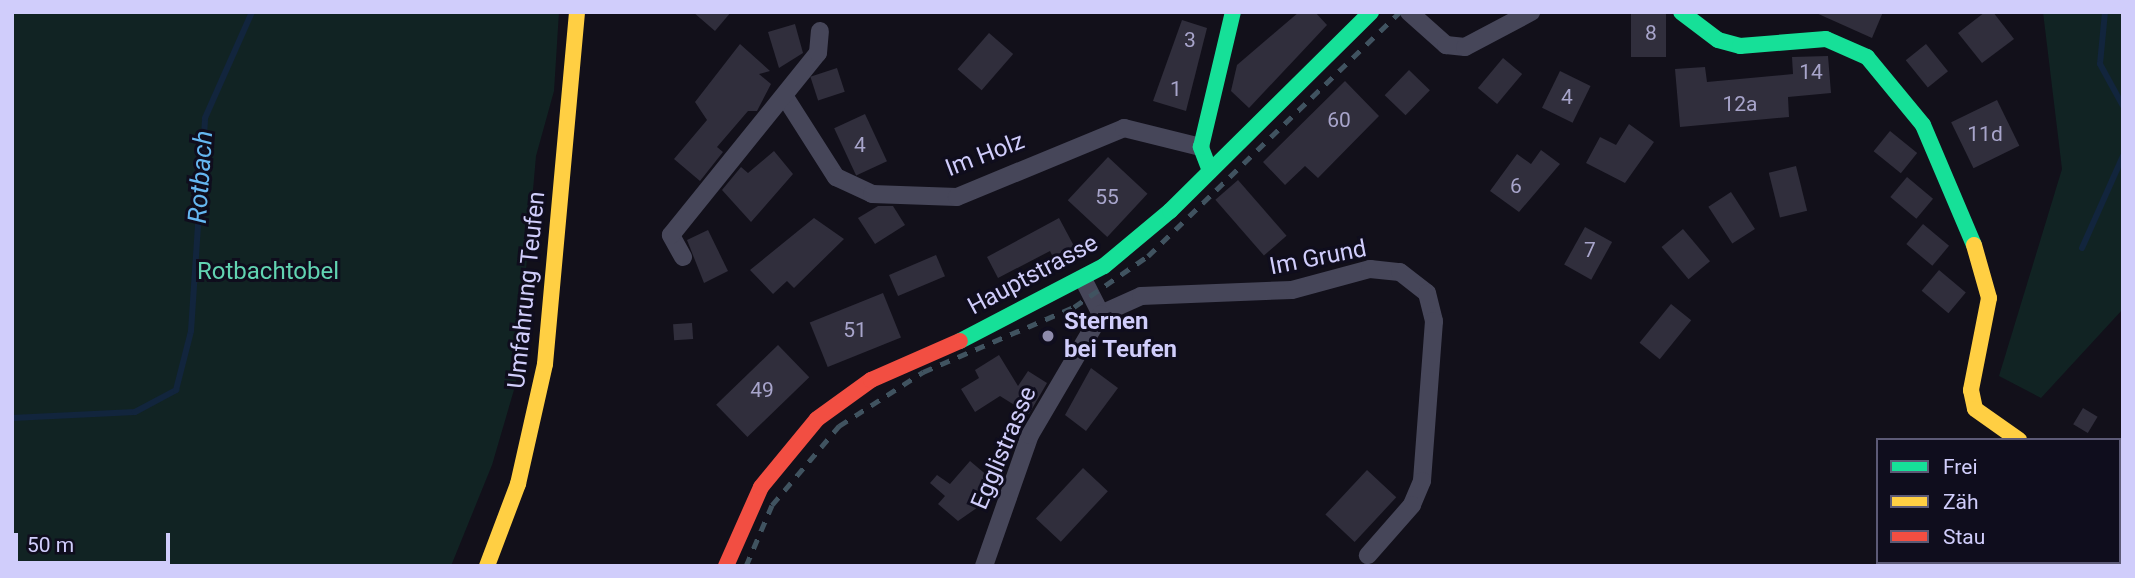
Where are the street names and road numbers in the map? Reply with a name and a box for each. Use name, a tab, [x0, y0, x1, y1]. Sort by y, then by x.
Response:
street label: Im Holz	[942, 127, 1028, 183]
street label: Umfahrung Teufen	[502, 190, 552, 390]
street label: Hauptstrasse	[963, 229, 1103, 321]
street label: Im Grund	[1267, 235, 1369, 281]
street label: Egglistrasse	[965, 382, 1043, 514]

